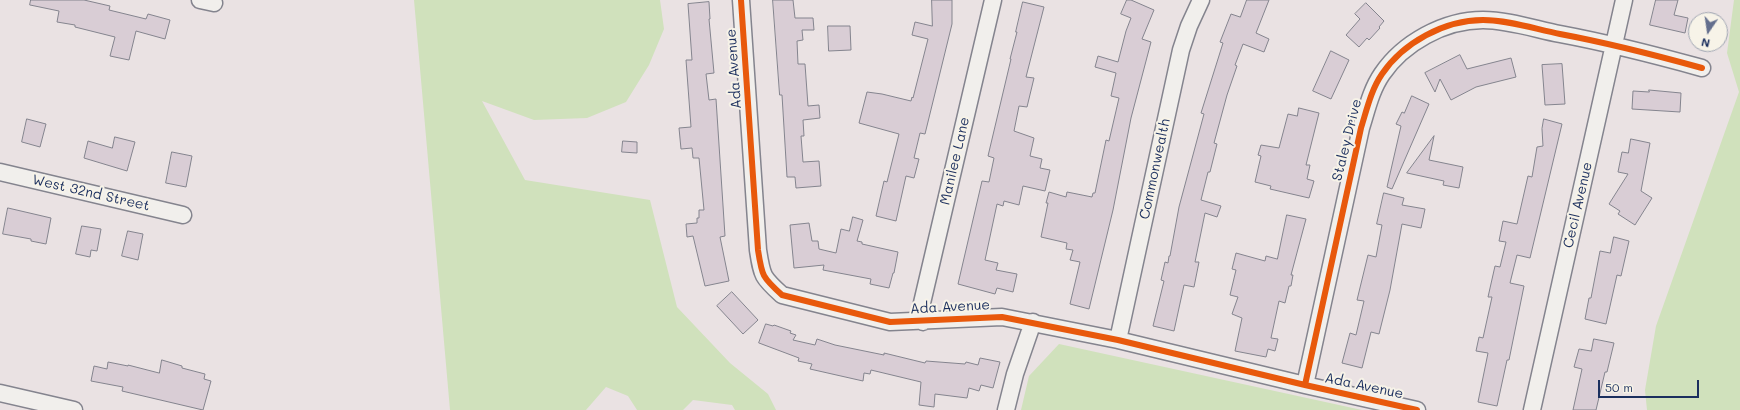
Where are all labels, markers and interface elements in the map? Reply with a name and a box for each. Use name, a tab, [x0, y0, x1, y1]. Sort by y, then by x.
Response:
north arrow	[1688, 12, 1728, 52]
street label: Ada Avenue	[723, 28, 745, 110]
text: N	[1700, 35, 1711, 51]
street label: Staley Drive	[1329, 97, 1365, 183]
street label: Manilee Lane	[937, 115, 973, 207]
street label: Commonwealth	[1136, 117, 1174, 221]
street label: Cecil Avenue	[1560, 160, 1596, 250]
street label: West 32nd Street	[31, 171, 151, 215]
street label: Ada Avenue	[910, 297, 990, 317]
street label: Ada Avenue	[1323, 369, 1405, 403]
scale bar	[1600, 372, 1701, 398]
text: 50 m	[1605, 379, 1633, 395]

